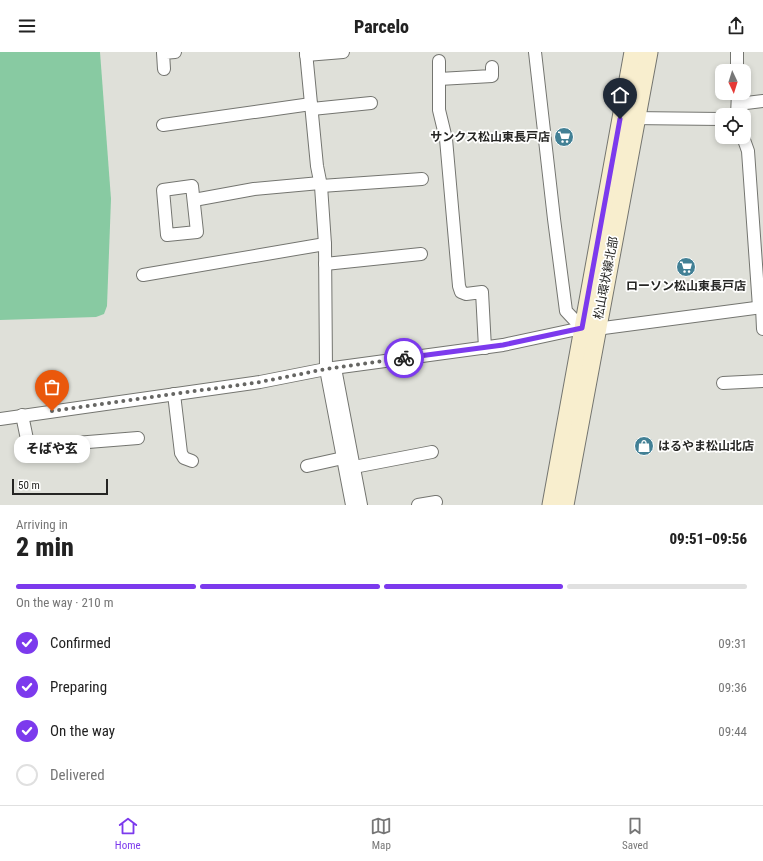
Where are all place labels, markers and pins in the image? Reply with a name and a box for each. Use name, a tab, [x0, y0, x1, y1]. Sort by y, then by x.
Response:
pin	[603, 78, 637, 119]
supermarket icon: サンクス松山東長戸店	[553, 126, 575, 148]
place label: サンクス松山東長戸店	[430, 130, 550, 144]
supermarket icon: ローソン松山東長戸店	[675, 256, 697, 278]
place label: ローソン松山東長戸店	[626, 279, 746, 293]
pin	[35, 370, 69, 411]
callout: そばや玄	[14, 435, 90, 463]
shop icon: はるやま松山北店	[633, 435, 655, 457]
place label: はるやま松山北店	[658, 439, 754, 453]

